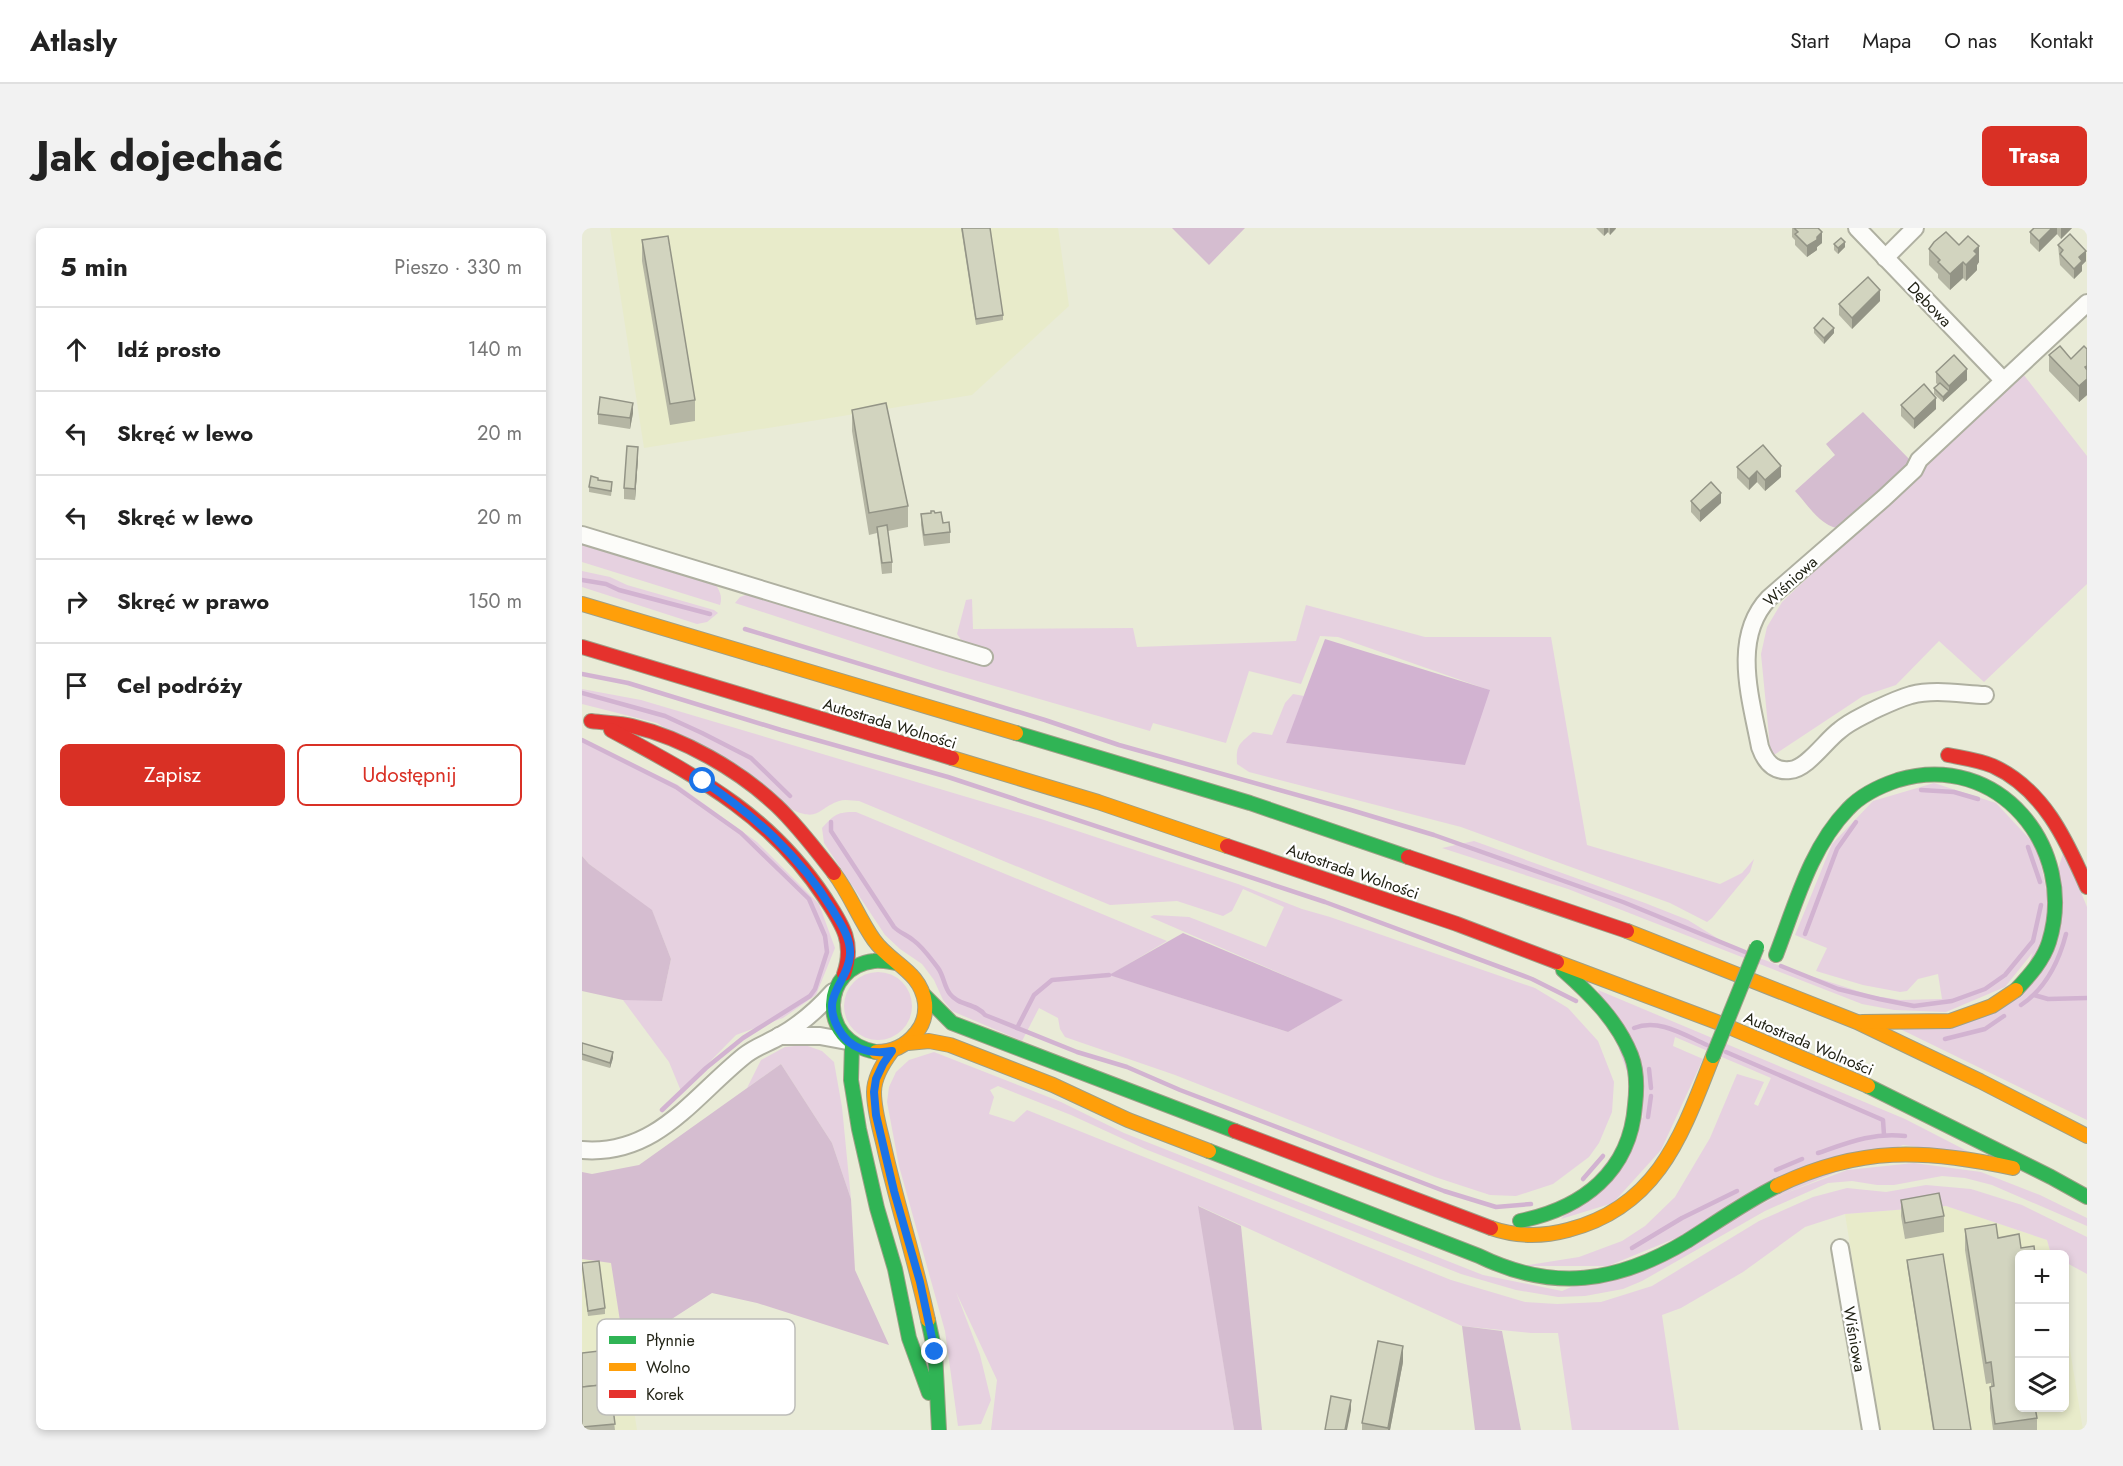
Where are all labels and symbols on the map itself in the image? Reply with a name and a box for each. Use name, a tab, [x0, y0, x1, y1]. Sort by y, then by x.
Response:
street label: Dębowa	[1902, 276, 1957, 332]
street label: Wiśniowa	[1758, 551, 1823, 612]
street label: Autostrada Wolności	[820, 692, 960, 755]
route start	[689, 767, 715, 793]
street label: Autostrada Wolności	[1284, 838, 1422, 905]
street label: Autostrada Wolności	[1740, 1006, 1877, 1081]
street label: Wiśniowa	[1837, 1305, 1872, 1374]
legend	[597, 1319, 795, 1415]
text: Płynnie	[646, 1329, 695, 1352]
route end	[921, 1338, 947, 1364]
text: Wolno	[646, 1356, 690, 1379]
text: Korek	[646, 1383, 685, 1406]

